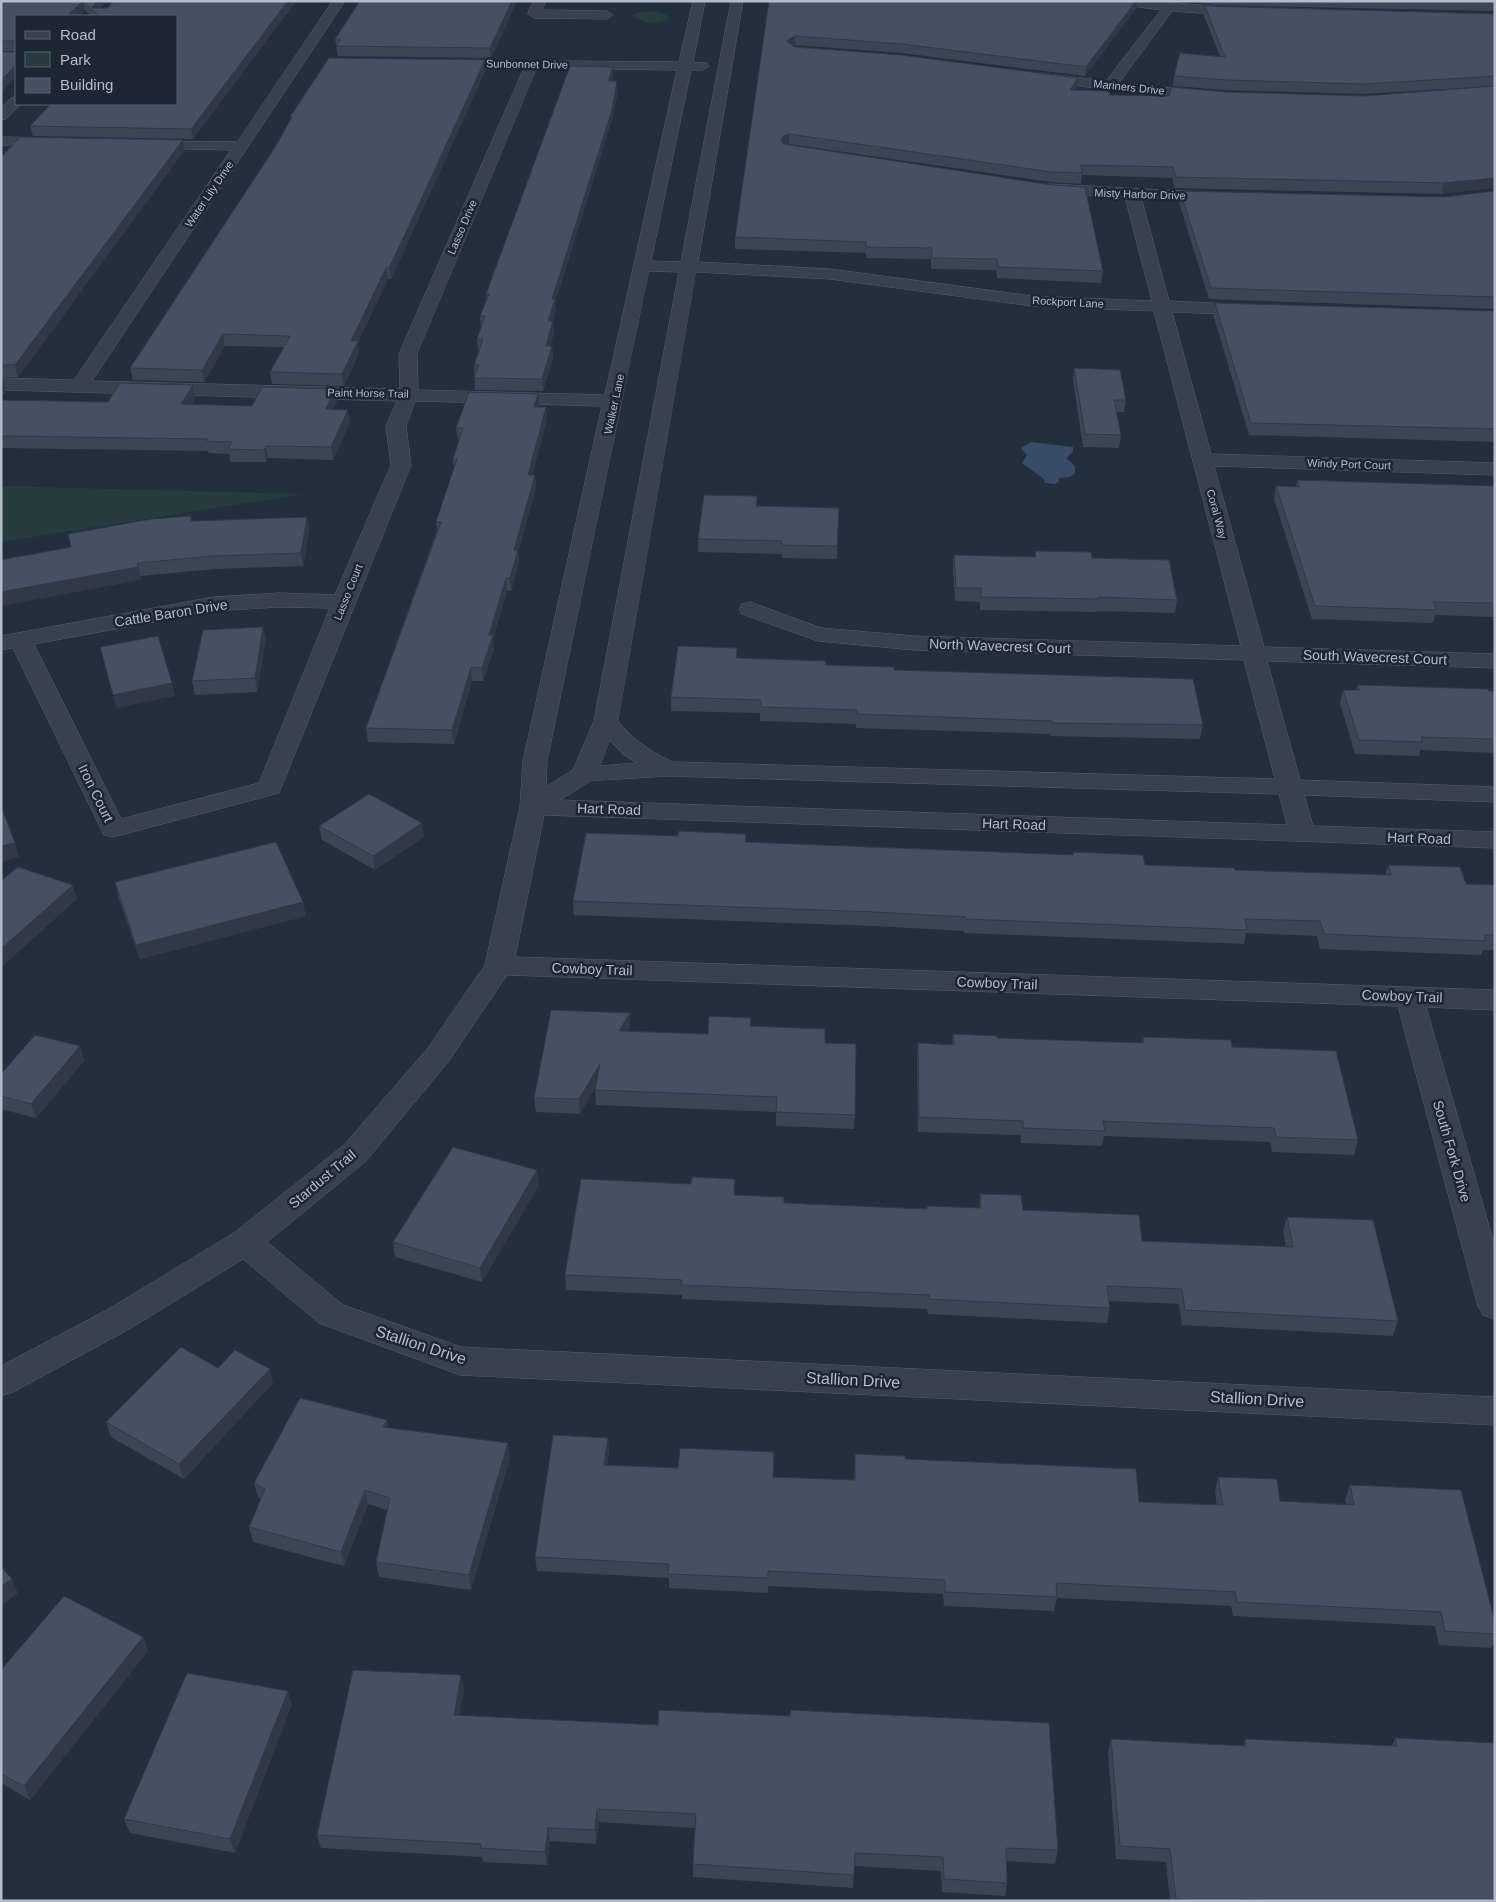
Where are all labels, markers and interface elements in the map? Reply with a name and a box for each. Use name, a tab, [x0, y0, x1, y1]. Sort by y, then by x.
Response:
legend	[15, 15, 178, 105]
text: Road	[60, 26, 96, 43]
text: Park	[60, 51, 91, 68]
street label: Sunbonnet Drive	[486, 57, 568, 71]
text: Building	[60, 76, 113, 93]
street label: Mariners Drive	[1093, 77, 1165, 97]
street label: Water Lily Drive	[182, 159, 236, 229]
street label: Misty Harbor Drive	[1094, 186, 1186, 202]
street label: Lasso Drive	[445, 198, 479, 256]
street label: Rockport Lane	[1032, 294, 1104, 310]
street label: Walker Lane	[602, 373, 626, 435]
street label: Paint Horse Trail	[327, 386, 409, 400]
street label: Windy Port Court	[1307, 457, 1391, 471]
street label: Coral Way	[1205, 488, 1230, 541]
street label: Lasso Court	[331, 562, 365, 622]
street label: Cattle Baron Drive	[113, 596, 229, 630]
street label: North Wavecrest Court	[929, 636, 1071, 656]
street label: South Wavecrest Court	[1303, 646, 1447, 668]
street label: Iron Court	[75, 762, 117, 825]
street label: Hart Road	[577, 800, 641, 818]
street label: Hart Road	[982, 815, 1046, 833]
street label: Hart Road	[1387, 829, 1451, 847]
street label: Cowboy Trail	[551, 960, 633, 978]
street label: Cowboy Trail	[956, 974, 1038, 992]
street label: Cowboy Trail	[1361, 987, 1443, 1005]
street label: South Fork Drive	[1430, 1098, 1474, 1204]
street label: Stardust Trail	[285, 1146, 359, 1212]
street label: Stallion Drive	[374, 1322, 469, 1368]
street label: Stallion Drive	[805, 1369, 901, 1391]
street label: Stallion Drive	[1209, 1388, 1305, 1410]

